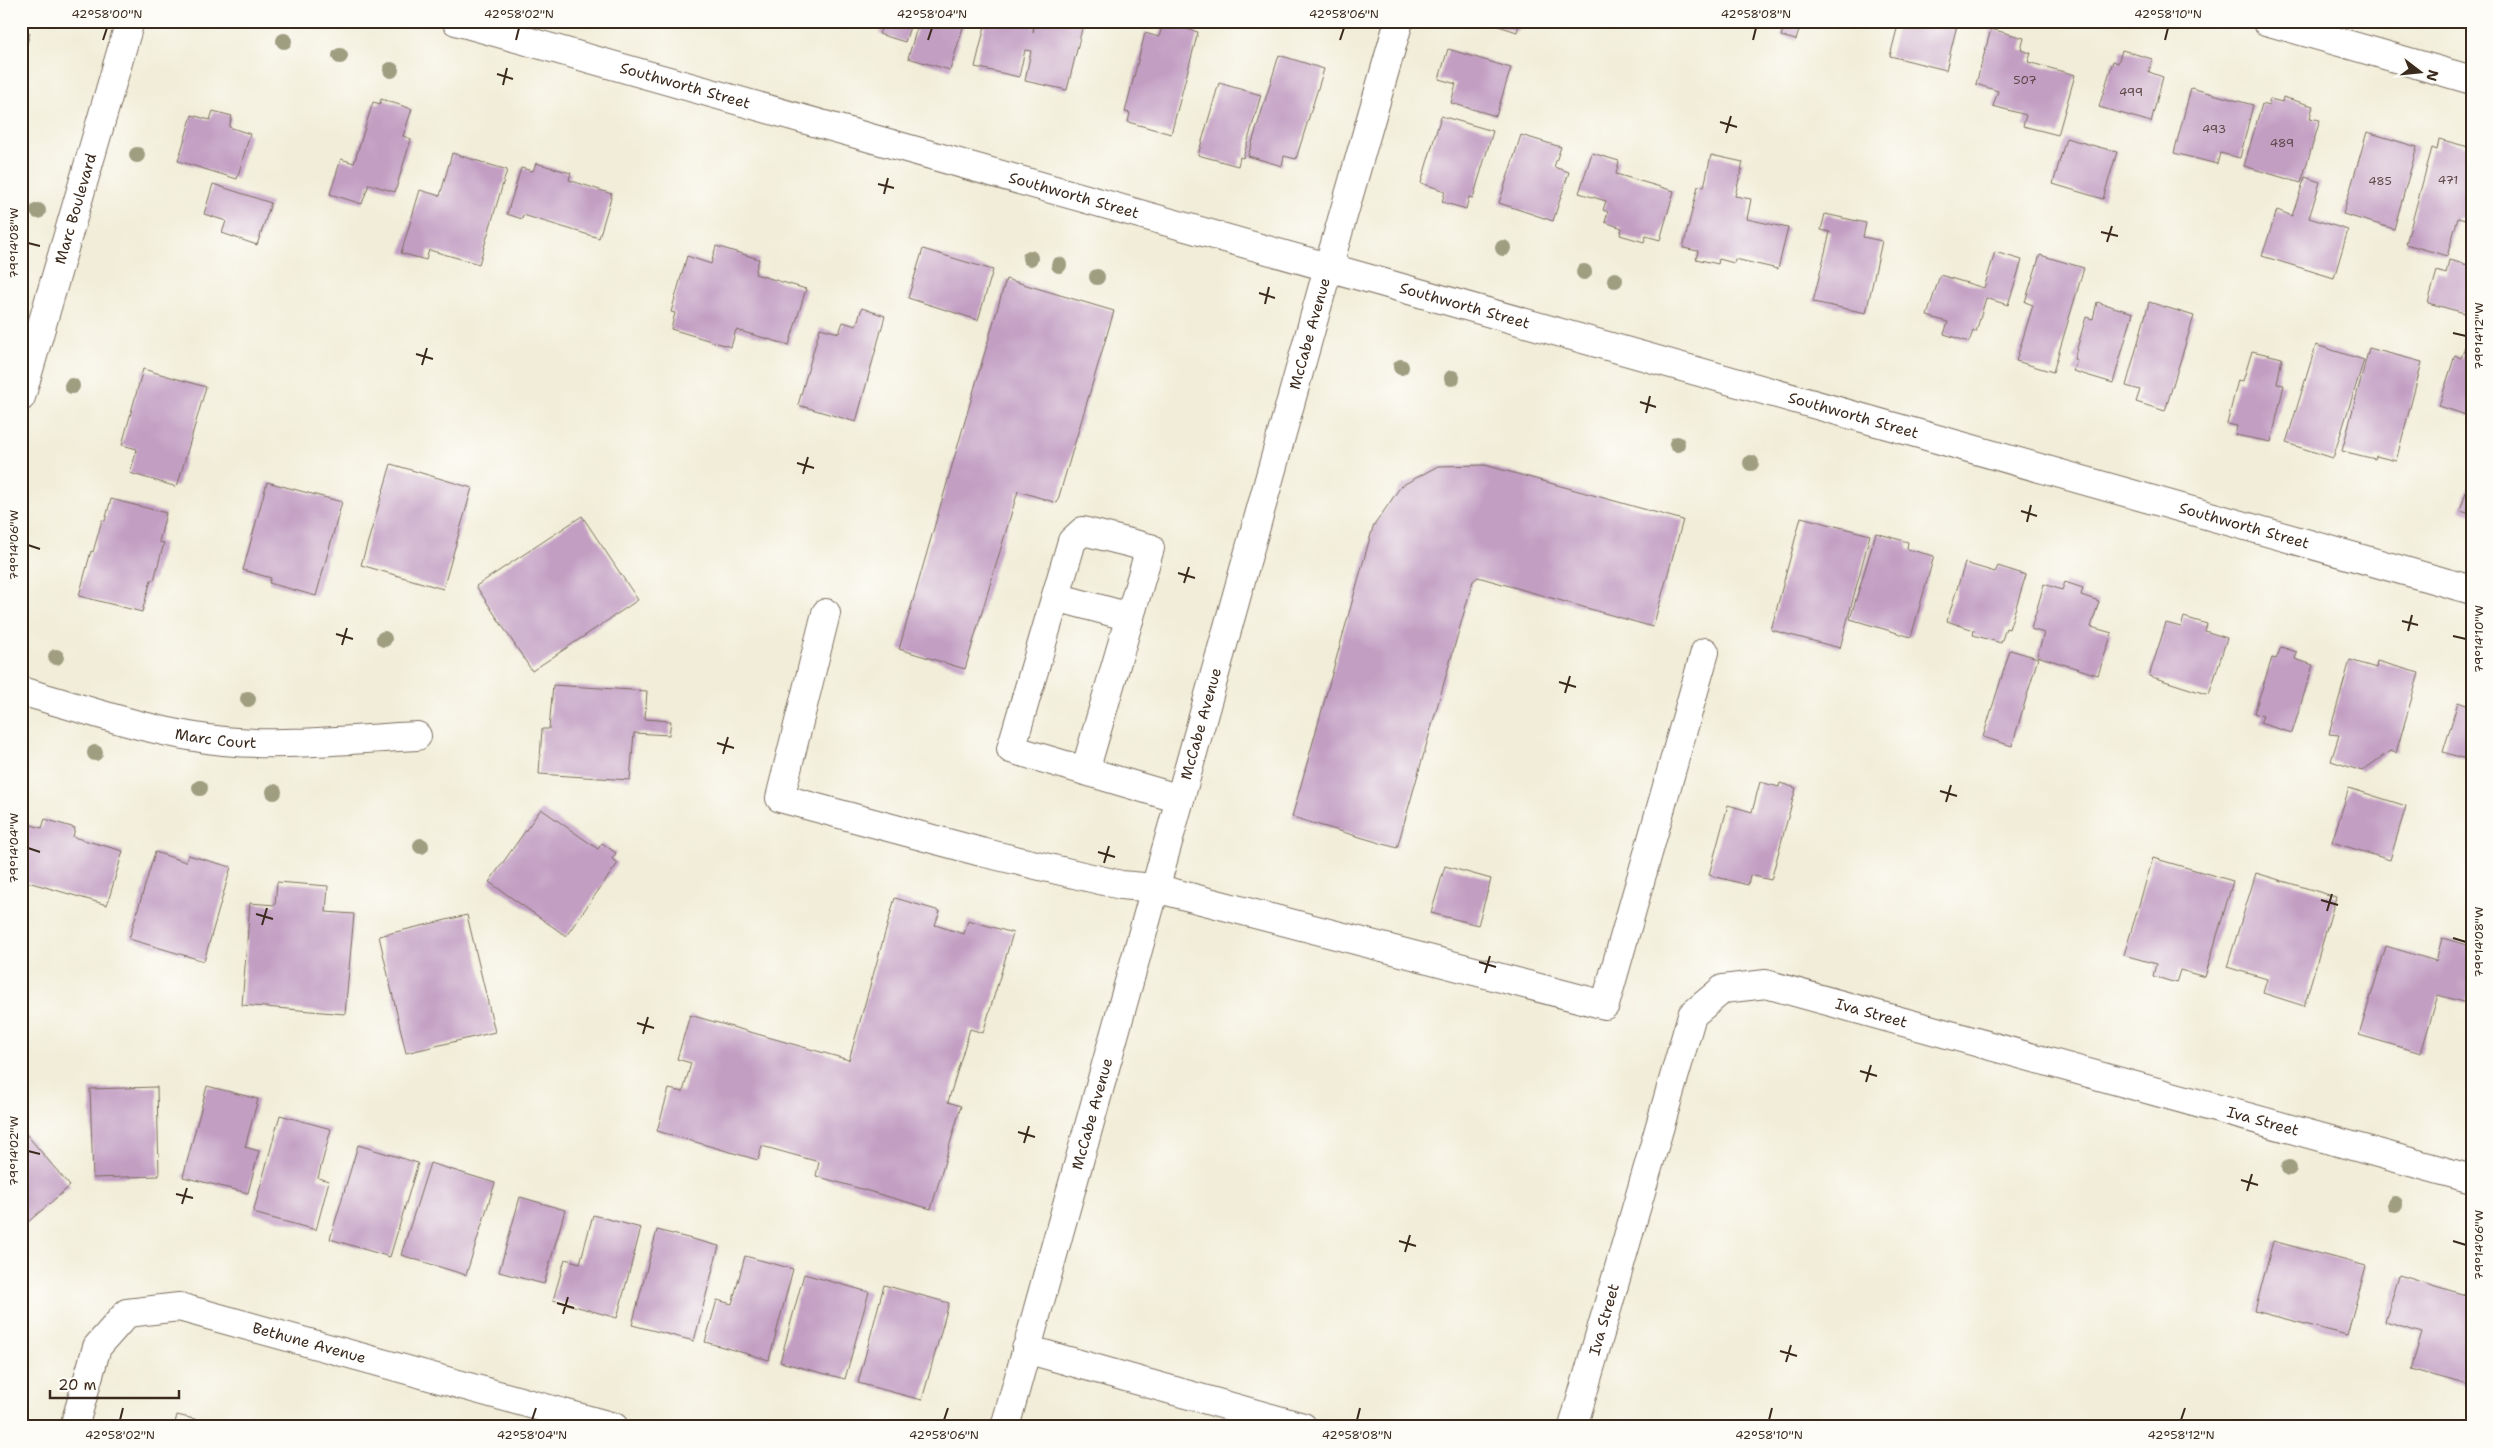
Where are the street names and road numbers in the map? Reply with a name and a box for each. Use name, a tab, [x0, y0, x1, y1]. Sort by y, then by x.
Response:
street label: Southworth Street	[618, 58, 753, 114]
street label: Marc Boulevard	[50, 150, 101, 267]
street label: Southworth Street	[1006, 167, 1141, 223]
street label: McCabe Avenue	[1285, 275, 1335, 392]
street label: Southworth Street	[1397, 278, 1532, 334]
street label: Southworth Street	[1786, 388, 1921, 443]
street label: Southworth Street	[2177, 498, 2312, 554]
street label: McCabe Avenue	[1176, 666, 1226, 782]
street label: Marc Court	[173, 724, 257, 753]
street label: Iva Street	[1833, 994, 1910, 1033]
street label: McCabe Avenue	[1067, 1056, 1117, 1172]
street label: Iva Street	[2225, 1102, 2301, 1141]
street label: Iva Street	[1584, 1281, 1624, 1358]
street label: Bethune Avenue	[250, 1318, 368, 1368]

